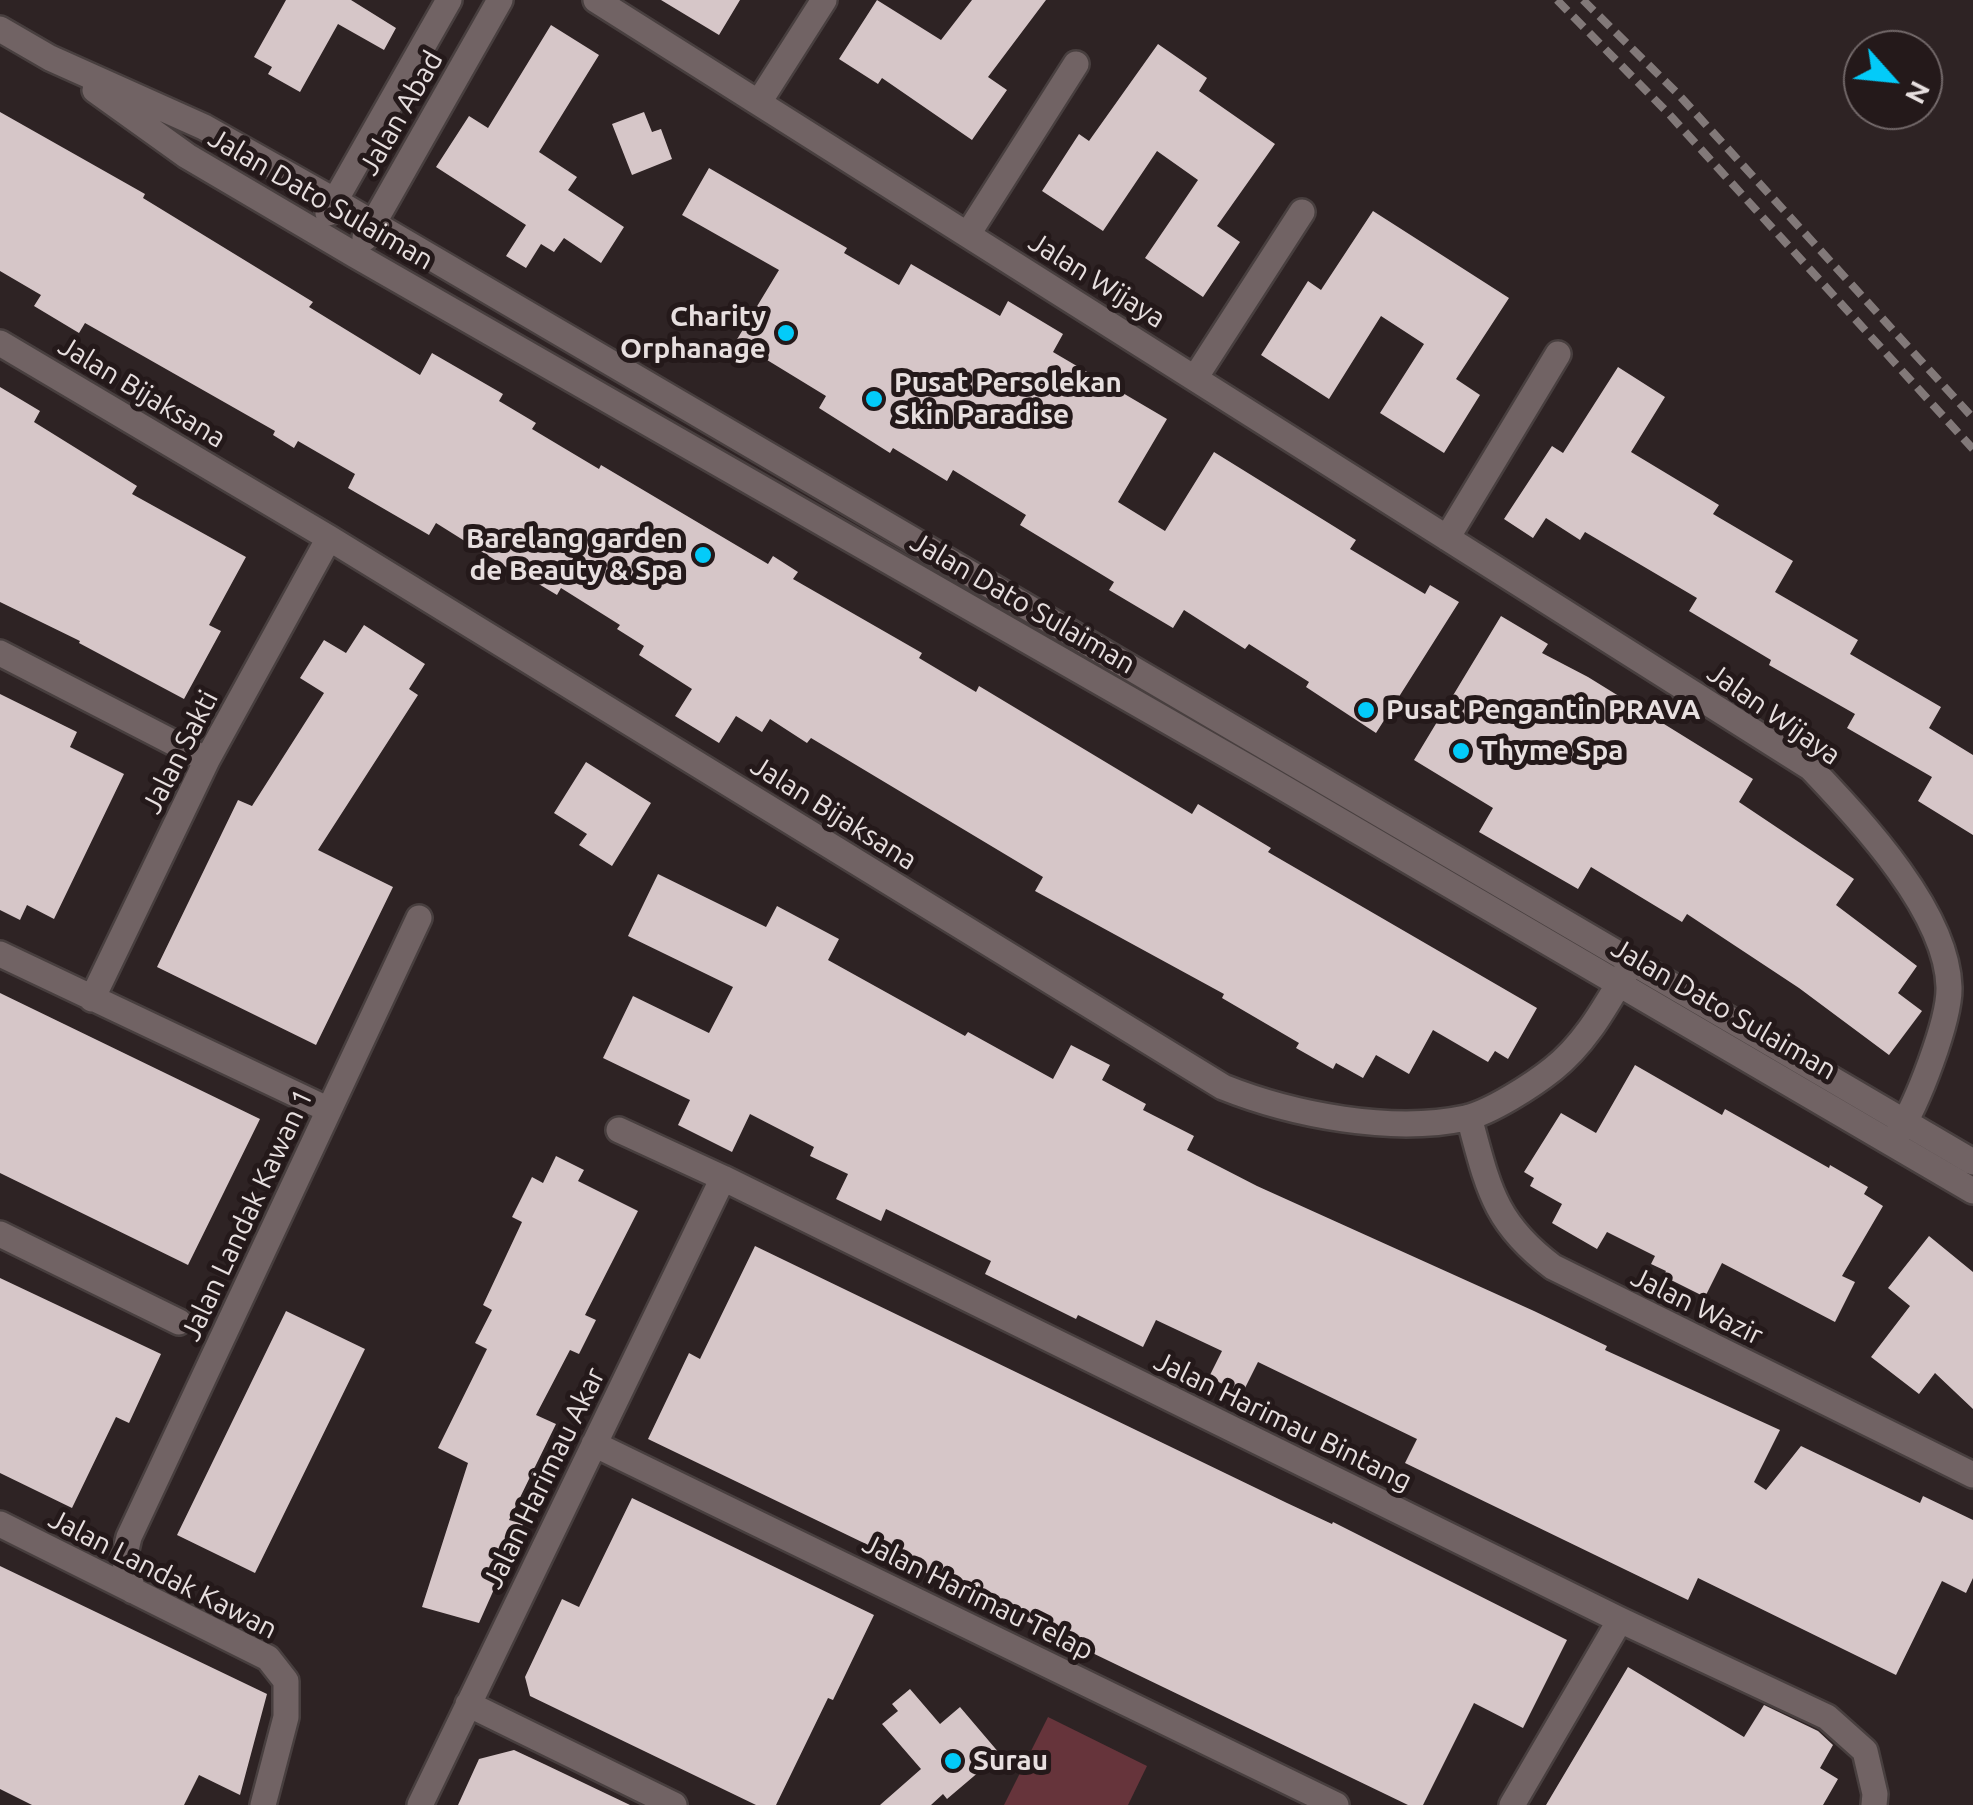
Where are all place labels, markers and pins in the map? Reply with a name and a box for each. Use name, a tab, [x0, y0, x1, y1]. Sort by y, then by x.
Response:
place label: Charity Orphanage	[620, 300, 766, 366]
marker: Charity Orphanage	[775, 322, 797, 344]
place label: Pusat Persolekan Skin Paradise	[894, 366, 1122, 432]
marker: Pusat Persolekan Skin Paradise	[863, 388, 885, 410]
place label: Barelang garden de Beauty & Spa	[466, 522, 683, 588]
marker: Barelang garden de Beauty & Spa	[692, 544, 714, 566]
place label: Pusat Pengantin PRAVA	[1386, 693, 1700, 727]
marker: Pusat Pengantin PRAVA	[1355, 699, 1377, 721]
place label: Thyme Spa	[1481, 734, 1623, 768]
marker: Thyme Spa	[1450, 740, 1472, 762]
place label: Surau	[973, 1744, 1048, 1778]
marker: Surau	[942, 1750, 964, 1772]

